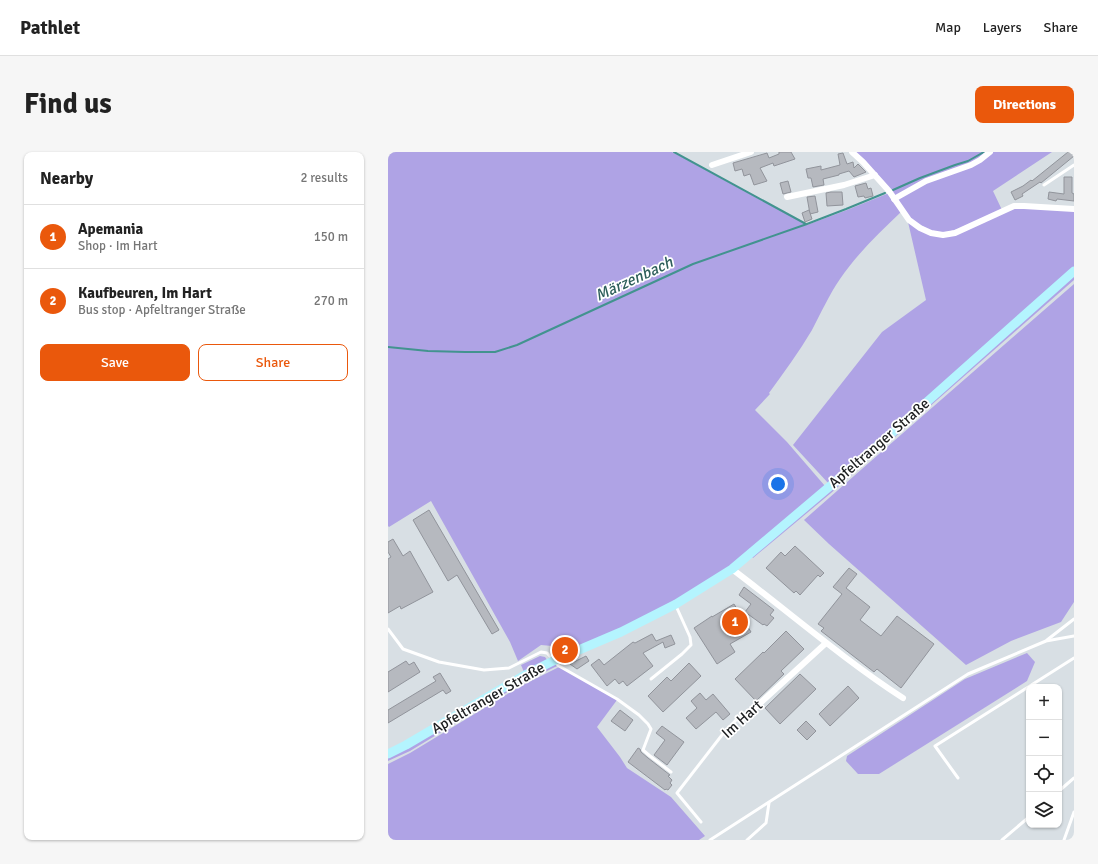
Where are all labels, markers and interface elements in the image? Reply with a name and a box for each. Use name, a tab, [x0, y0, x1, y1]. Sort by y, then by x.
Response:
text: Pathlet	[20, 16, 80, 40]
text: Map	[935, 19, 961, 36]
text: Layers	[983, 19, 1022, 36]
text: Share	[1044, 19, 1078, 36]
button: Directions	[975, 86, 1074, 123]
text: Find us	[24, 87, 112, 121]
text: Nearby	[40, 168, 93, 189]
text: 2 results	[300, 170, 348, 186]
text: Apemania	[78, 220, 143, 238]
text: 1	[49, 229, 57, 245]
text: 150 m	[314, 229, 348, 245]
text: Shop · Im Hart	[78, 238, 158, 254]
water label: Märzenbach	[592, 252, 677, 306]
text: Kaufbeuren, Im Hart	[78, 284, 212, 302]
text: 2	[49, 293, 57, 309]
text: 270 m	[314, 293, 348, 309]
text: Bus stop · Apfeltranger Straße	[78, 302, 246, 318]
button: Save	[40, 344, 190, 381]
button: Share	[198, 344, 348, 381]
street label: Apfeltranger Straße	[825, 394, 933, 492]
your location	[768, 474, 788, 494]
pin: 1	[722, 607, 748, 637]
pin: 2	[552, 635, 578, 665]
street label: Apfeltranger Straße	[428, 658, 548, 738]
map controls	[1026, 684, 1062, 828]
button: +	[1026, 684, 1062, 720]
street label: Im Hart	[718, 696, 766, 742]
button: −	[1026, 720, 1062, 756]
button: locate	[1026, 756, 1062, 792]
button: layers	[1026, 792, 1062, 828]

